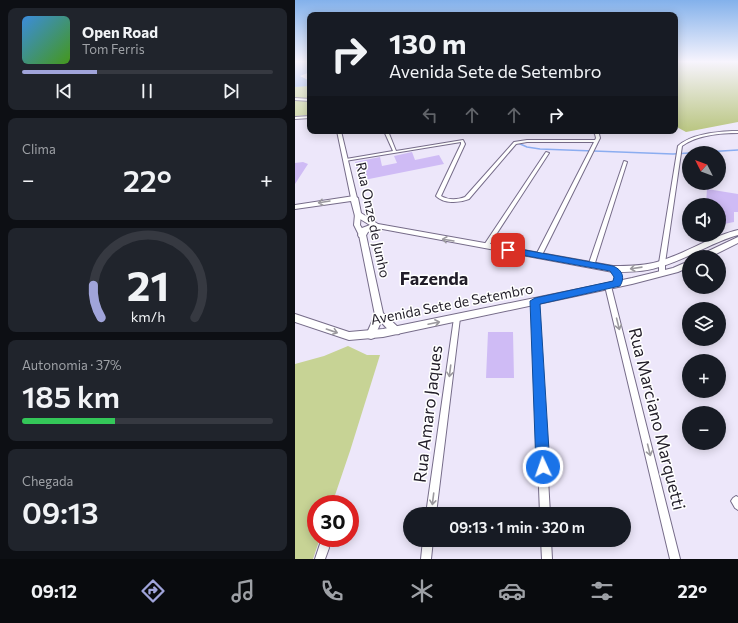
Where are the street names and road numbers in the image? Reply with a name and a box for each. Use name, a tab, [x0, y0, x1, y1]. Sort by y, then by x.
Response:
street label: Rua Onze de Junho	[353, 160, 394, 279]
street label: Avenida Sete de Setembro	[369, 279, 535, 328]
street label: Rua Marciano Marquetti	[625, 325, 690, 512]
street label: Rua Amaro Jaques	[409, 344, 446, 484]

